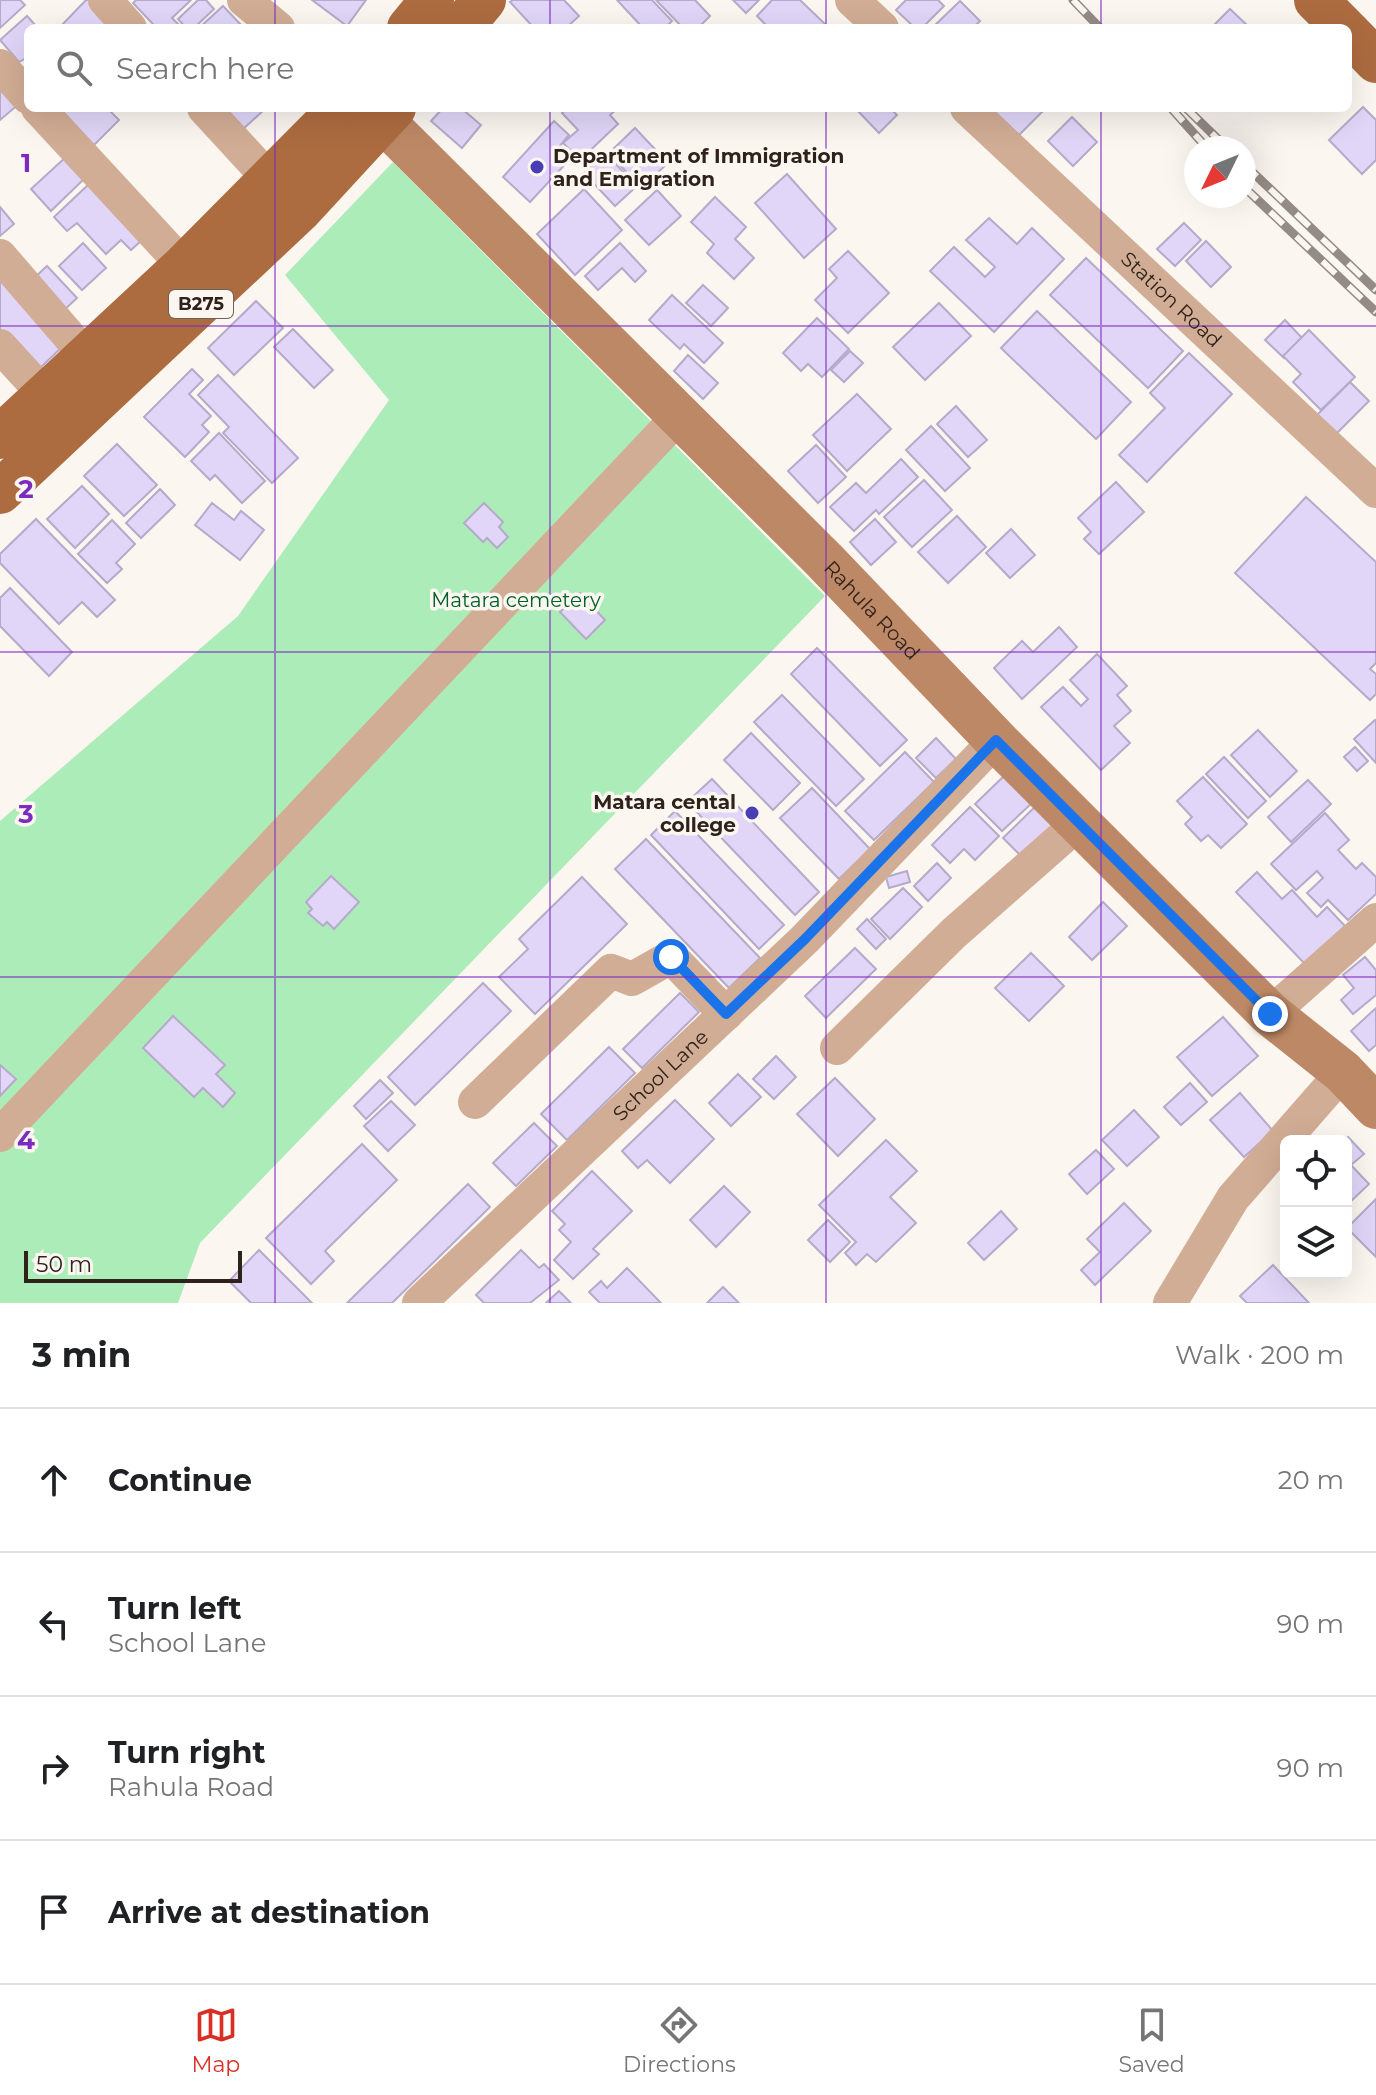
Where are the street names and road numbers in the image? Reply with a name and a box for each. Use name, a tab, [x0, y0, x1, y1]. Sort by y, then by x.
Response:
street label: Station Road	[1116, 247, 1227, 352]
road number: B275	[169, 290, 233, 318]
street label: Rahula Road	[819, 556, 925, 665]
street label: School Lane	[608, 1025, 713, 1126]

